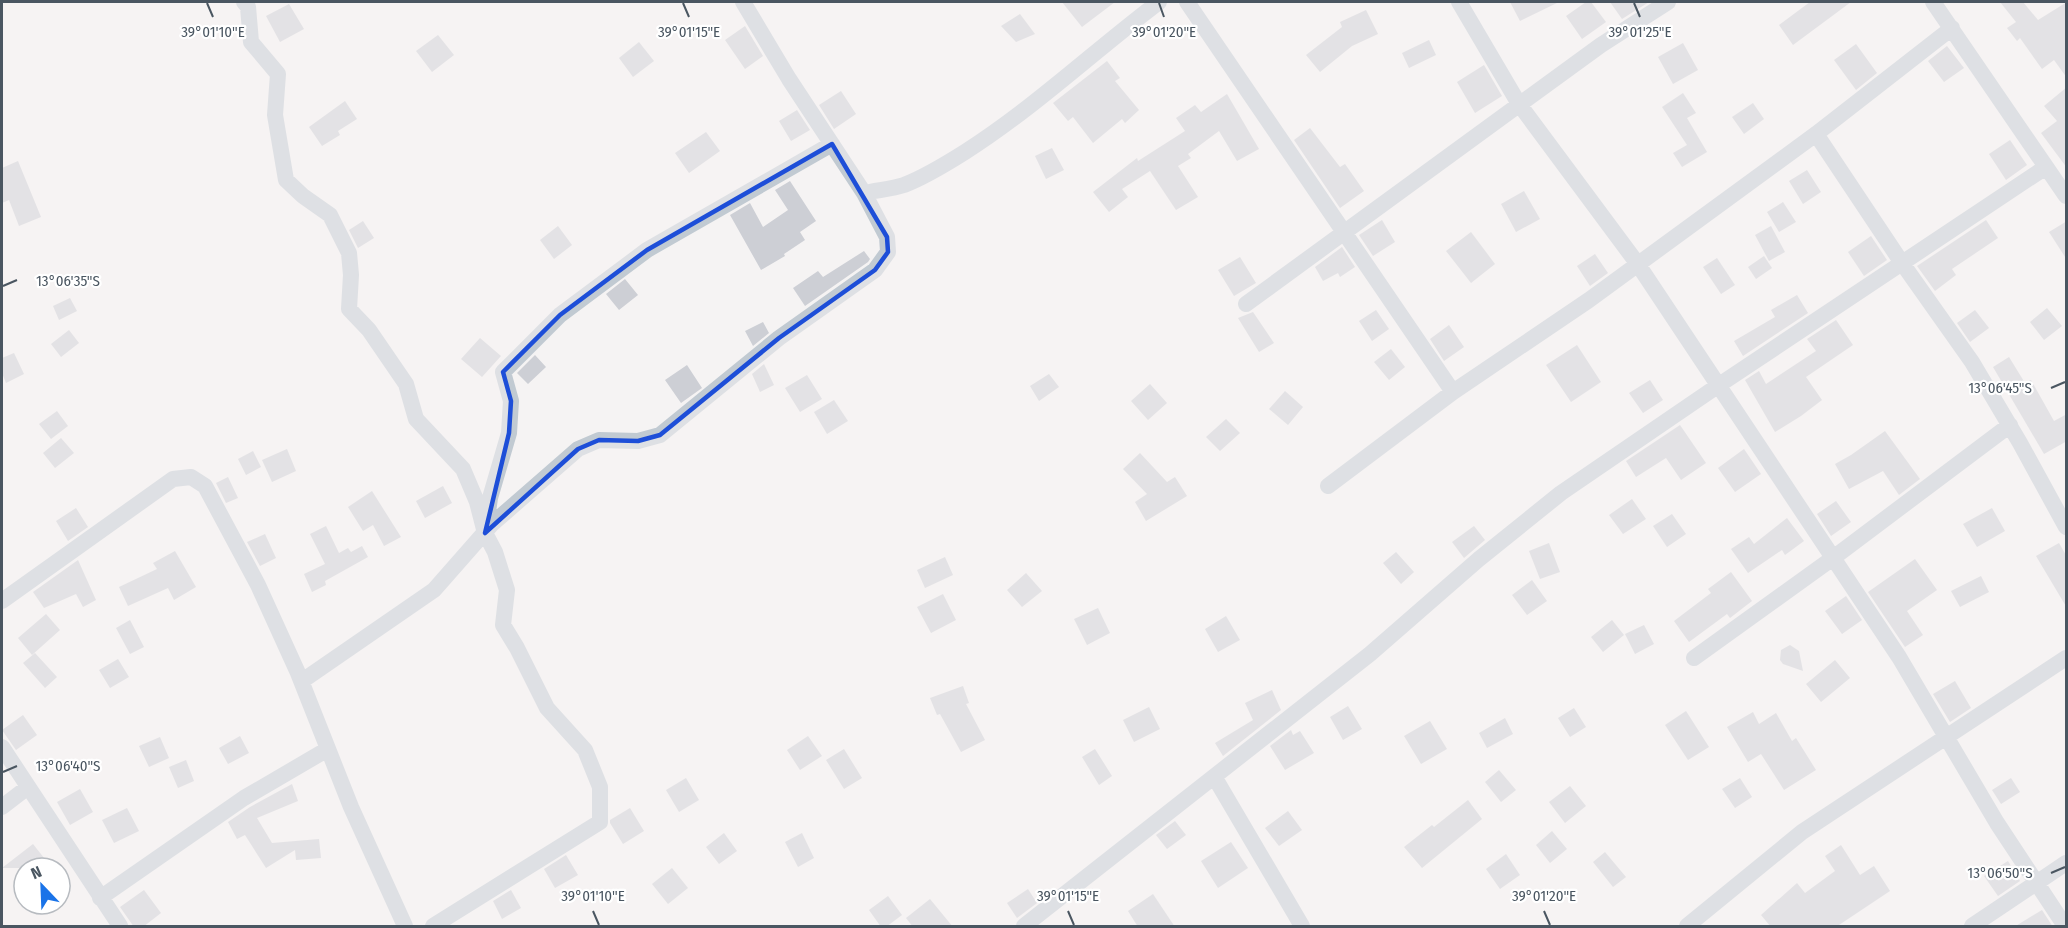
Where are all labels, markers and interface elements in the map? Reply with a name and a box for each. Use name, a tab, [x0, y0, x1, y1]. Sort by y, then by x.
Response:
text: 39°01'10"E	[181, 23, 245, 41]
text: 39°01'15"E	[658, 23, 720, 41]
text: 39°01'20"E	[1132, 23, 1196, 41]
text: 39°01'25"E	[1608, 23, 1672, 41]
text: 13°06'35"S	[36, 272, 100, 290]
text: 13°06'45"S	[1968, 379, 2032, 397]
text: 13°06'40"S	[35, 757, 101, 775]
north arrow	[12, 856, 72, 916]
text: N	[28, 862, 44, 883]
text: 13°06'50"S	[1967, 864, 2033, 882]
text: 39°01'10"E	[561, 887, 625, 905]
text: 39°01'15"E	[1037, 887, 1099, 905]
text: 39°01'20"E	[1512, 887, 1576, 905]

